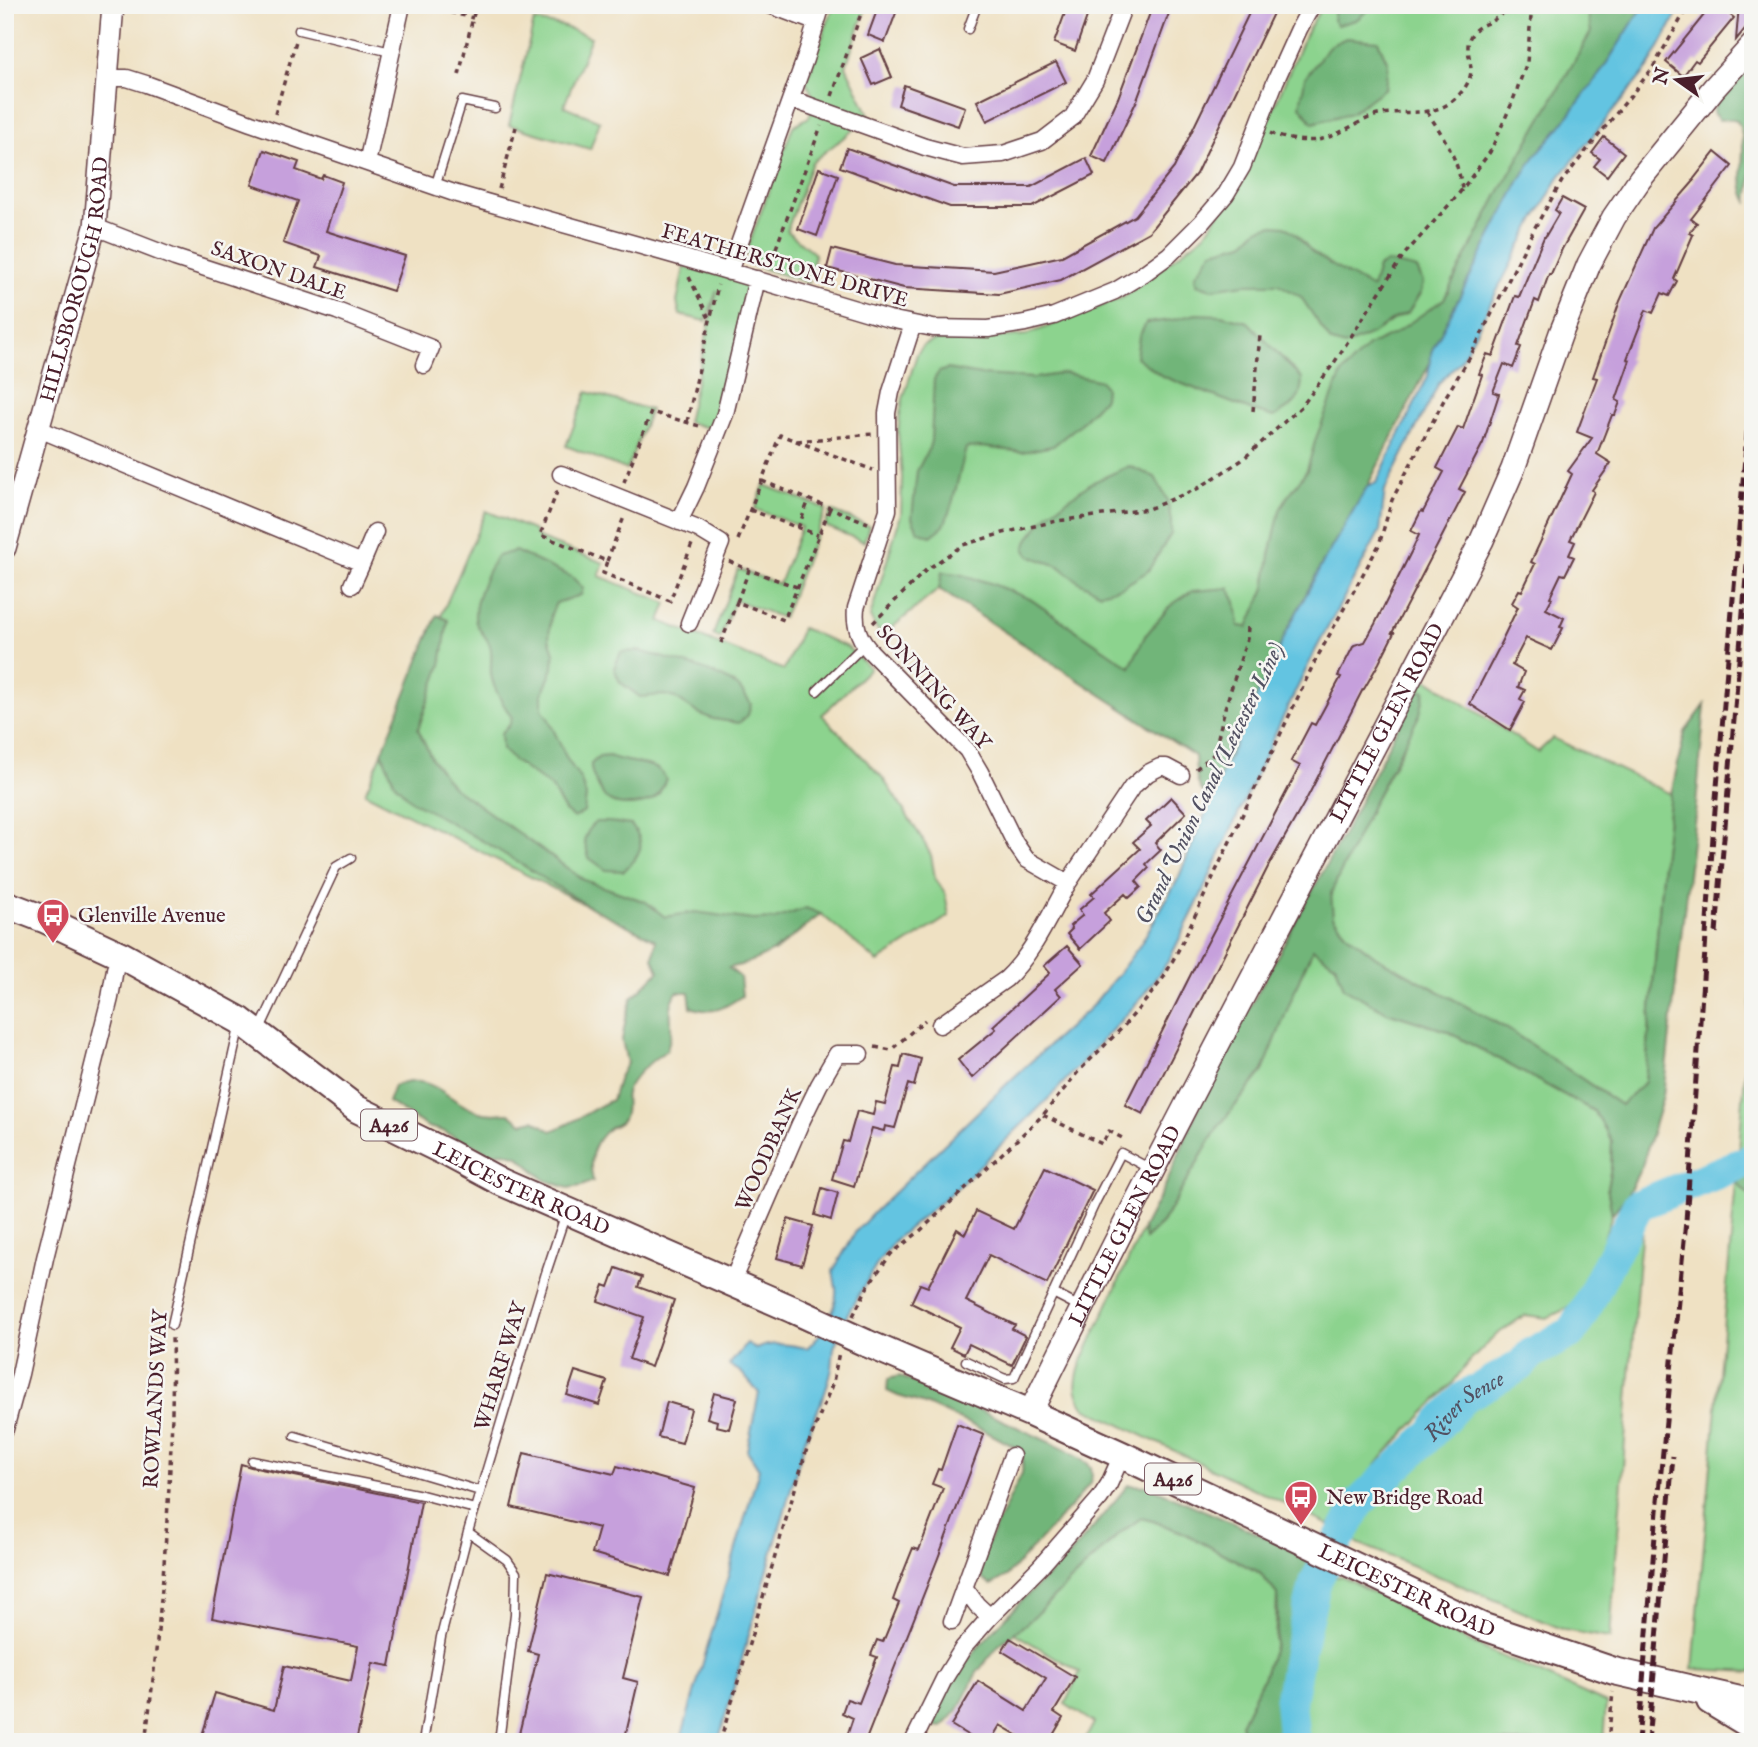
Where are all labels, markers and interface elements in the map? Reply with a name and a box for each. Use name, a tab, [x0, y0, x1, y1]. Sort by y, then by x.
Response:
north arrow	[1642, 46, 1712, 116]
text: N	[1649, 65, 1676, 88]
street label: HILLSBOROUGH ROAD	[34, 156, 116, 406]
street label: FEATHERSTONE DRIVE	[658, 218, 911, 315]
street label: SAXON DALE	[207, 236, 350, 307]
street label: LITTLE GLEN ROAD	[1324, 619, 1451, 828]
street label: SONNING WAY	[869, 620, 997, 758]
water label: Grand Union Canal (Leicester Line)	[1129, 638, 1291, 929]
bus stop icon: Glenville Avenue	[34, 896, 72, 945]
place label: Glenville Avenue	[78, 903, 226, 930]
street label: WOODBANK	[730, 1083, 809, 1216]
road number: A426	[361, 1110, 417, 1140]
street label: LITTLE GLEN ROAD	[1063, 1121, 1188, 1331]
street label: LEICESTER ROAD	[428, 1136, 613, 1243]
street label: WHARF WAY	[469, 1297, 534, 1434]
street label: ROWLANDS WAY	[138, 1307, 175, 1489]
water label: River Sence	[1418, 1364, 1510, 1448]
road number: A426	[1145, 1464, 1201, 1494]
bus stop icon: New Bridge Road	[1282, 1478, 1320, 1527]
place label: New Bridge Road	[1326, 1485, 1484, 1512]
street label: LEICESTER ROAD	[1313, 1538, 1498, 1645]

